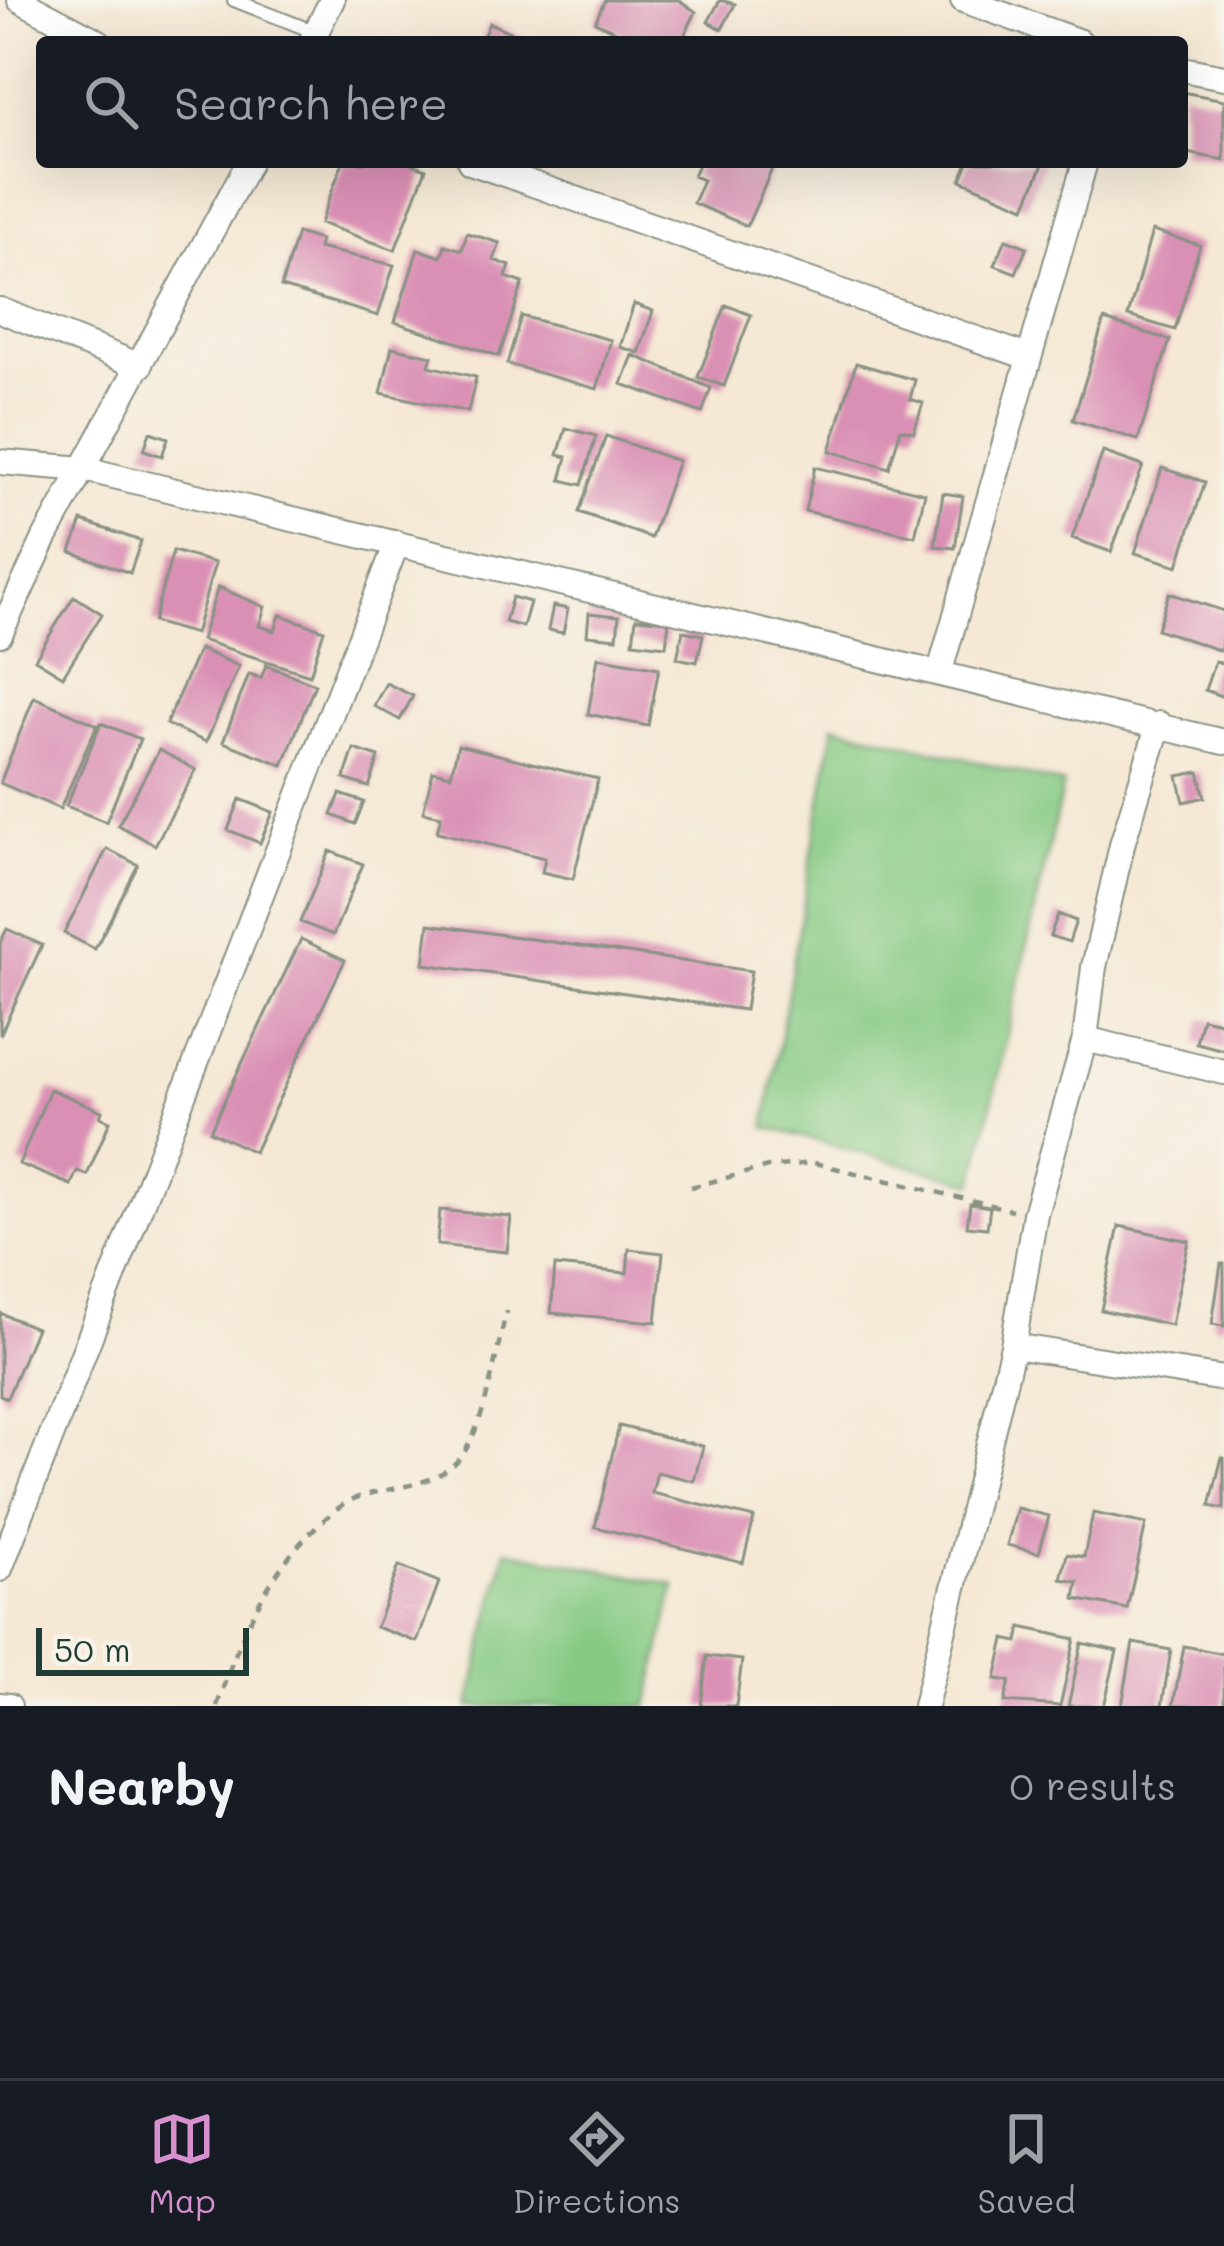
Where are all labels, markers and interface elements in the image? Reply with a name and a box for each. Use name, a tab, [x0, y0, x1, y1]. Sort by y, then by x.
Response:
search box	[36, 36, 1188, 168]
icon: search	[78, 69, 144, 135]
text: Search here	[174, 73, 448, 131]
scale bar	[36, 1622, 249, 1675]
text: 50 m	[54, 1627, 130, 1670]
text: Nearby	[48, 1751, 235, 1818]
text: 0 results	[1010, 1759, 1176, 1810]
tab: Map	[149, 2106, 216, 2221]
tab: Directions	[513, 2106, 680, 2221]
tab: Saved	[978, 2106, 1075, 2221]

